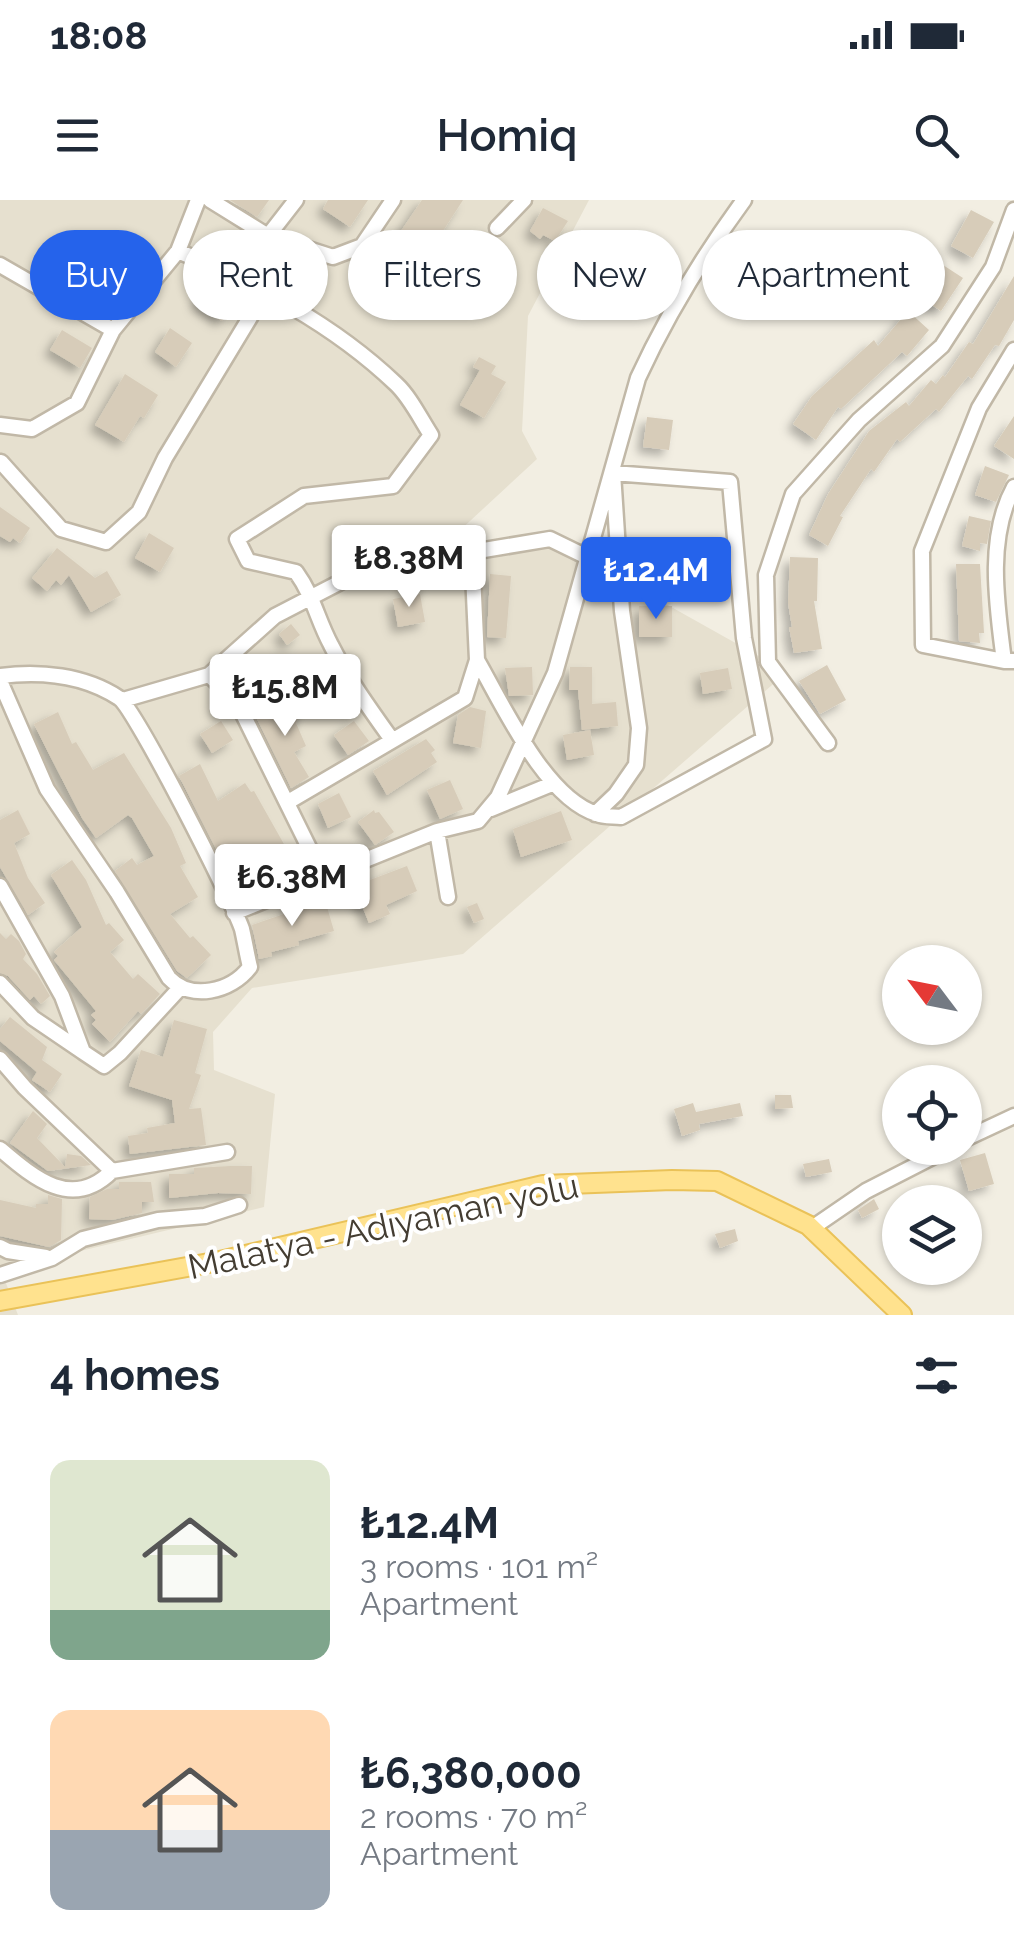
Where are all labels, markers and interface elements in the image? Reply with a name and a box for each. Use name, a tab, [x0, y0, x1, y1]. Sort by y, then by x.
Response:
text: 18:08	[50, 13, 147, 58]
icon: menu	[50, 108, 105, 163]
icon: search	[909, 108, 964, 163]
text: Homiq	[437, 109, 578, 162]
chip: Buy	[30, 230, 163, 320]
chip: Rent	[183, 230, 328, 320]
chip: Filters	[348, 230, 517, 320]
chip: New	[537, 230, 682, 320]
chip: Apartment	[702, 230, 945, 320]
pin: ₺8.38M	[328, 525, 490, 610]
pin: ₺12.4M	[575, 537, 737, 622]
text: ₺8.38M	[354, 539, 464, 576]
text: ₺12.4M	[603, 551, 709, 588]
pin: ₺15.8M	[204, 654, 366, 739]
text: ₺15.8M	[232, 668, 338, 705]
pin: ₺6.38M	[211, 844, 373, 929]
text: ₺6.38M	[237, 858, 347, 895]
north arrow	[882, 945, 982, 1045]
map controls	[882, 945, 982, 1285]
button: locate	[882, 1065, 982, 1165]
street label: Malatya - Adıyaman yolu	[184, 1165, 582, 1287]
button: layers	[882, 1185, 982, 1285]
icon: filters	[909, 1348, 964, 1403]
text: 4 homes	[50, 1351, 220, 1400]
text: ₺12.4M	[360, 1499, 499, 1548]
icon: home	[130, 1500, 250, 1620]
text: 3 rooms · 101 m²	[360, 1548, 598, 1585]
text: Apartment	[360, 1585, 518, 1622]
text: ₺6,380,000	[360, 1749, 582, 1798]
icon: home	[130, 1750, 250, 1870]
text: 2 rooms · 70 m²	[360, 1798, 587, 1835]
text: Apartment	[360, 1835, 518, 1872]

